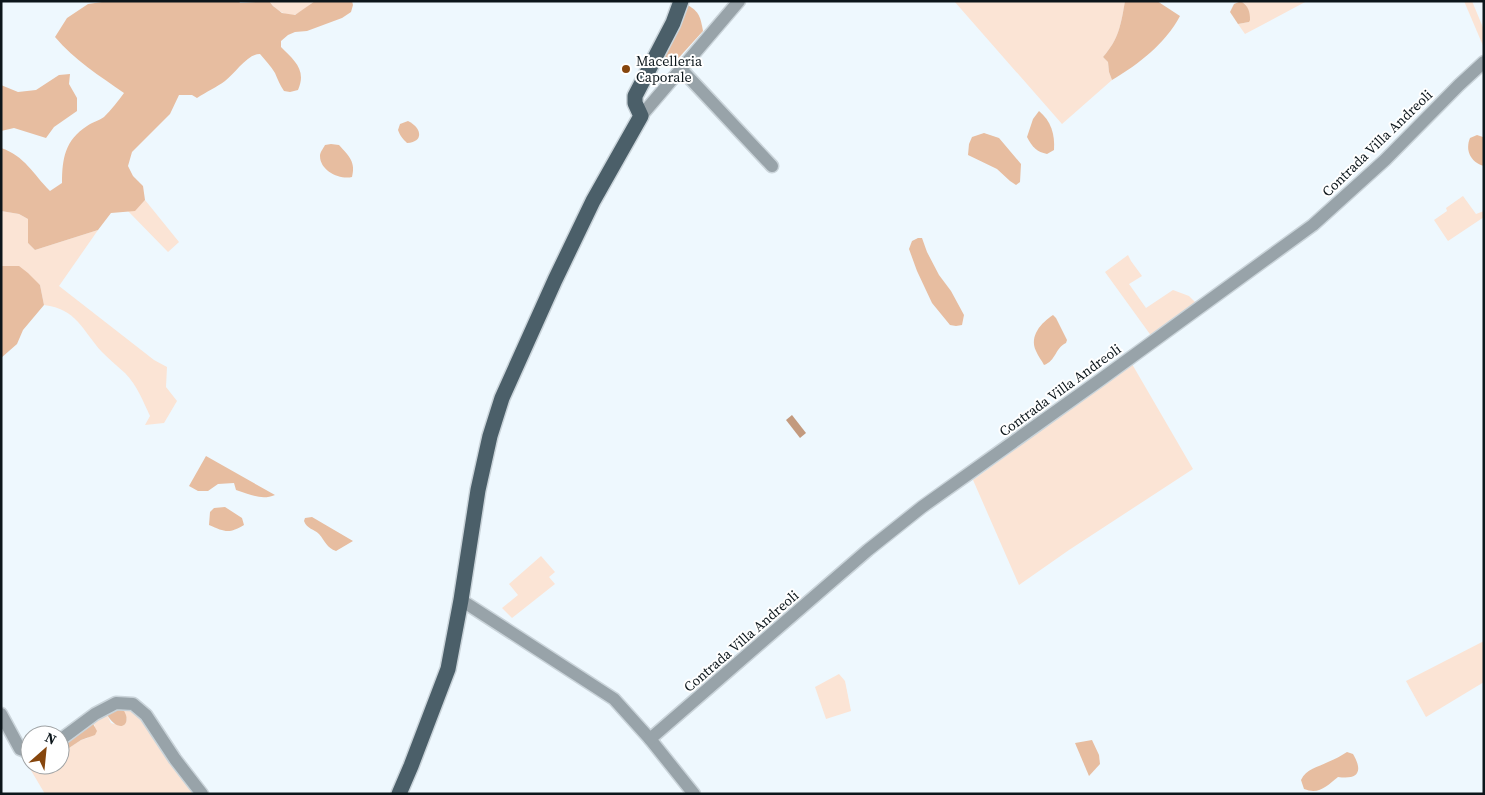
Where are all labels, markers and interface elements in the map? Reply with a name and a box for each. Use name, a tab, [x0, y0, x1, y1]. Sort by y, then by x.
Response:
place label: Macelleria Caporale	[636, 51, 703, 87]
marker: Macelleria Caporale	[620, 63, 632, 75]
street label: Contrada Villa Andreoli	[1317, 85, 1437, 201]
street label: Contrada Villa Andreoli	[995, 339, 1125, 441]
street label: Contrada Villa Andreoli	[679, 585, 803, 697]
north arrow	[20, 725, 70, 775]
text: N	[42, 727, 60, 750]

